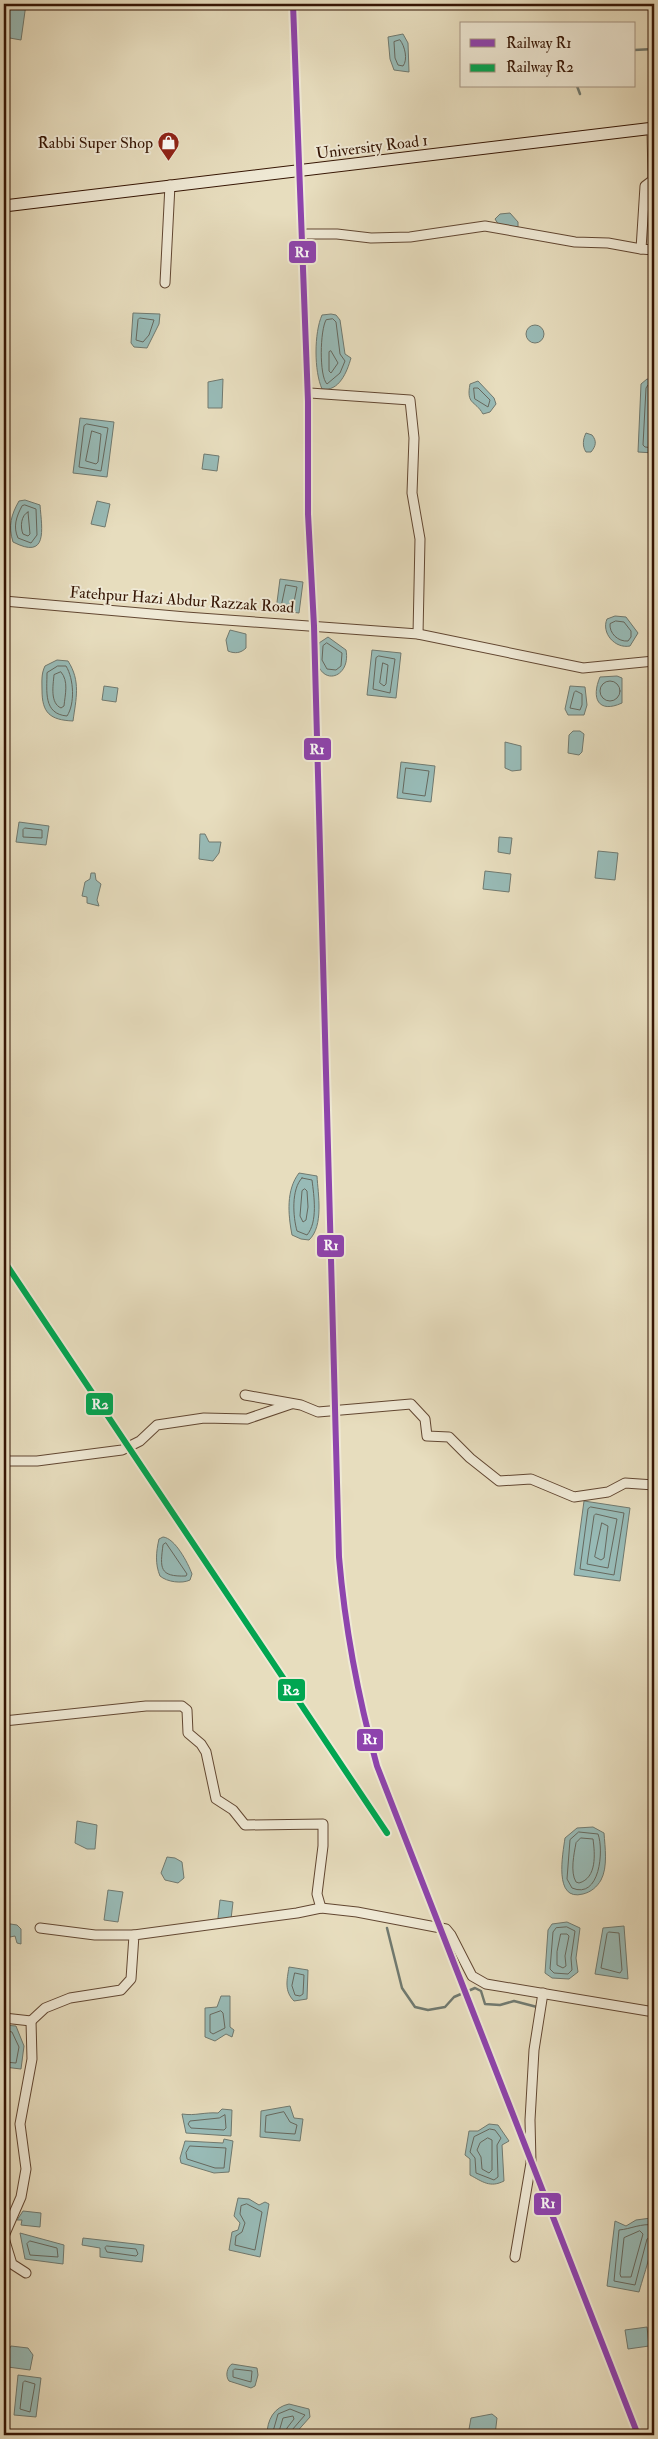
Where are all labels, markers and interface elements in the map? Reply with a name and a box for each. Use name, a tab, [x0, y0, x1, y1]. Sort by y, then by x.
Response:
legend	[460, 22, 636, 88]
text: Railway R1	[506, 34, 572, 53]
text: Railway R2	[506, 58, 574, 77]
street label: University Road 1	[315, 130, 429, 164]
shop icon: Rabbi Super Shop	[157, 131, 181, 162]
place label: Rabbi Super Shop	[37, 133, 153, 154]
line badge: R1	[288, 240, 317, 264]
text: R1	[294, 244, 310, 261]
street label: Fatehpur Hazi Abdur Razzak Road	[69, 582, 295, 619]
line badge: R1	[303, 737, 332, 761]
text: R1	[309, 741, 325, 758]
line badge: R1	[316, 1234, 345, 1258]
text: R1	[323, 1237, 339, 1254]
line badge: R2	[85, 1392, 114, 1416]
text: R2	[91, 1396, 109, 1413]
line badge: R2	[277, 1678, 306, 1702]
text: R2	[282, 1682, 300, 1699]
line badge: R1	[356, 1728, 384, 1752]
text: R1	[362, 1731, 378, 1748]
line badge: R1	[533, 2192, 562, 2216]
text: R1	[540, 2195, 556, 2212]

